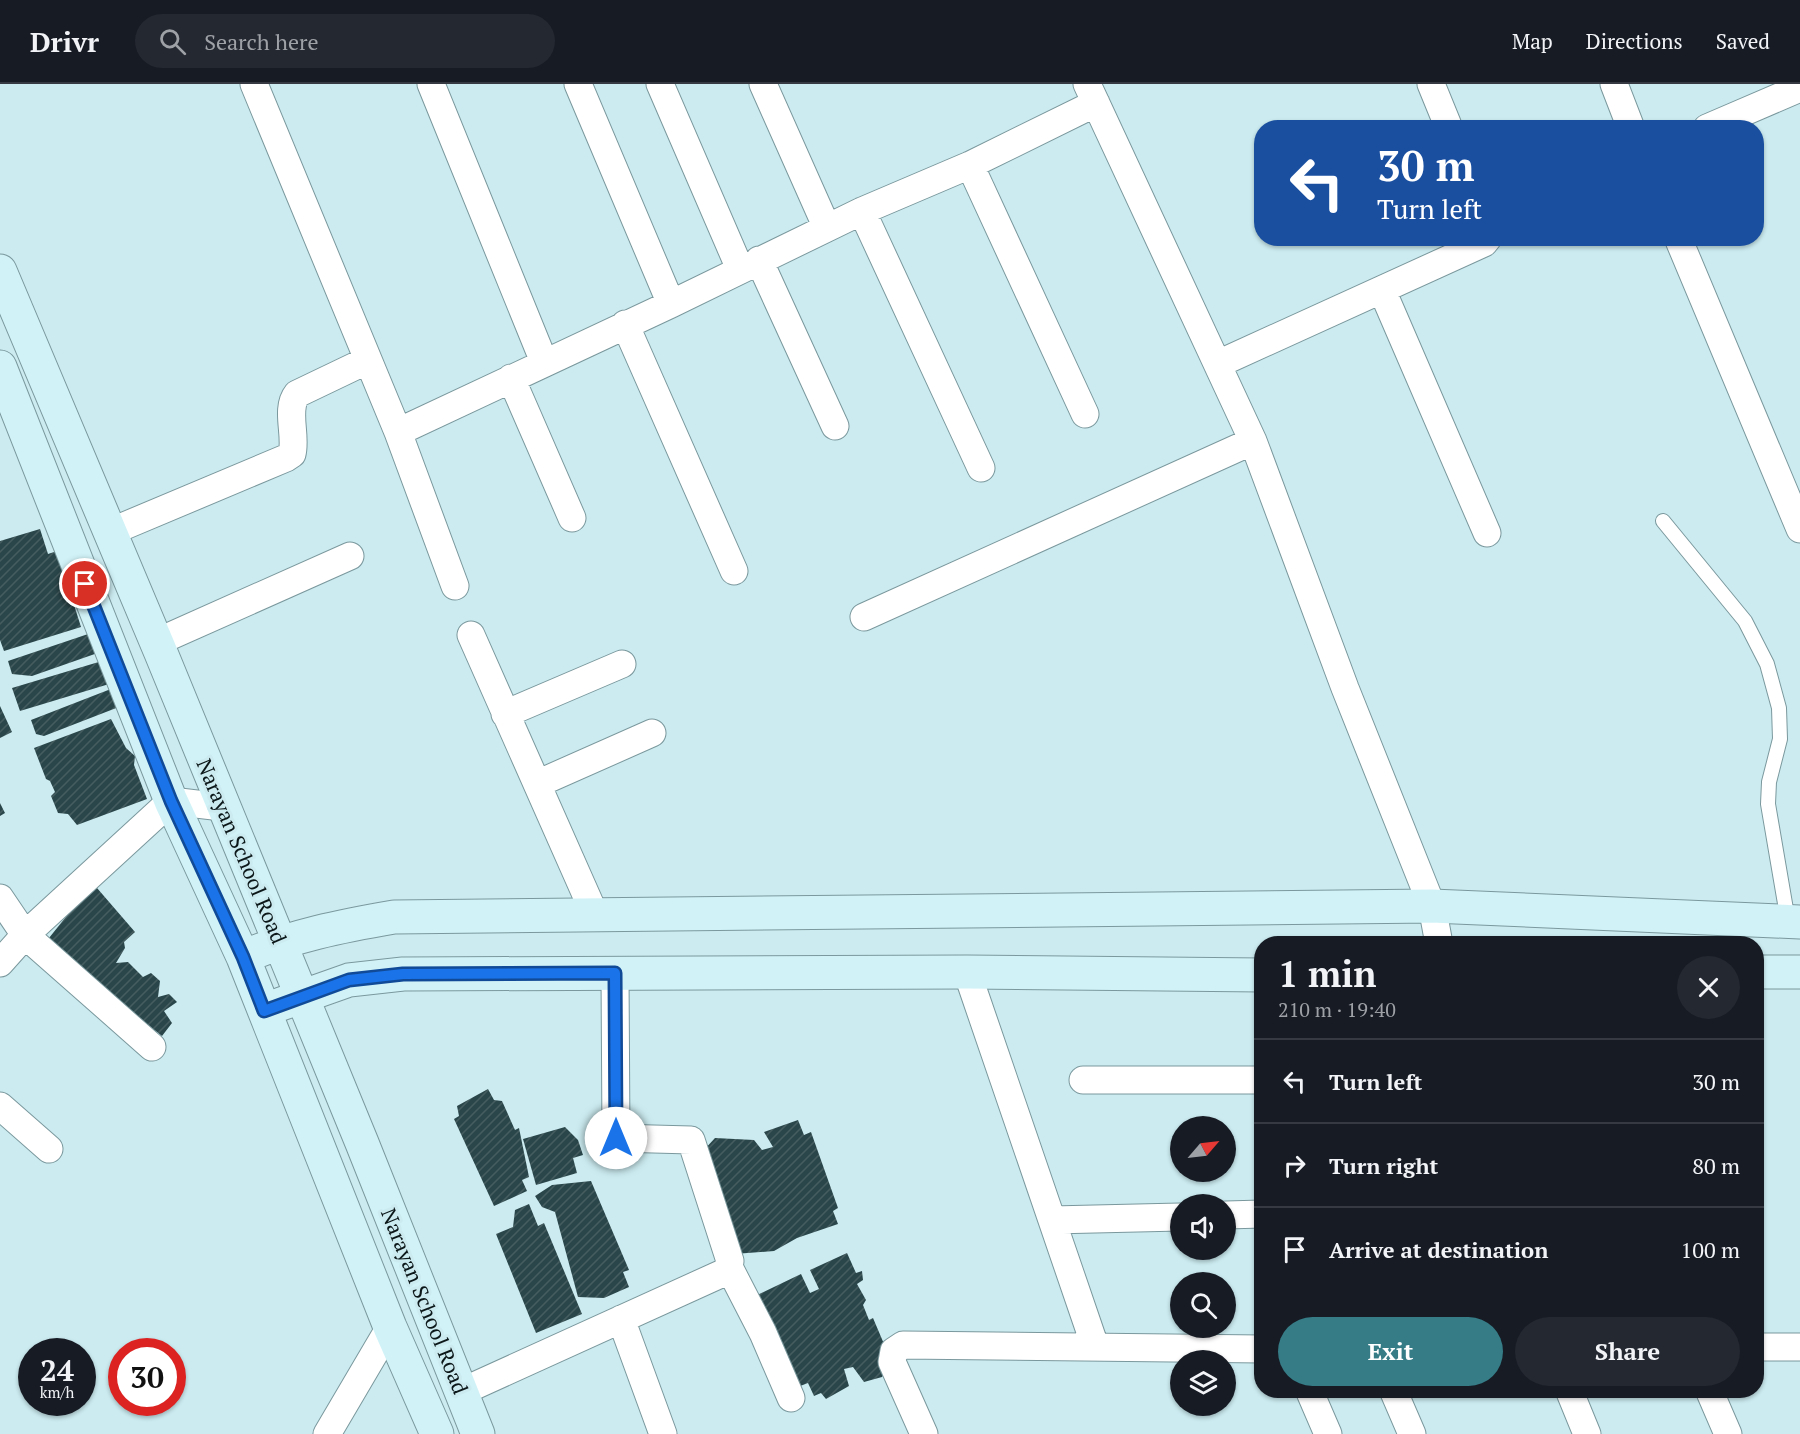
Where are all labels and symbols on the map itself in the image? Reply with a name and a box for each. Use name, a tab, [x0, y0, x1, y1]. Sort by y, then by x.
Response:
pin	[59, 558, 110, 609]
street label: Narayan School Road	[190, 754, 294, 948]
position arrow	[584, 1106, 648, 1170]
north arrow	[1170, 1116, 1236, 1182]
street label: Narayan School Road	[375, 1204, 475, 1398]
speed limit sign: 30	[108, 1338, 186, 1416]

